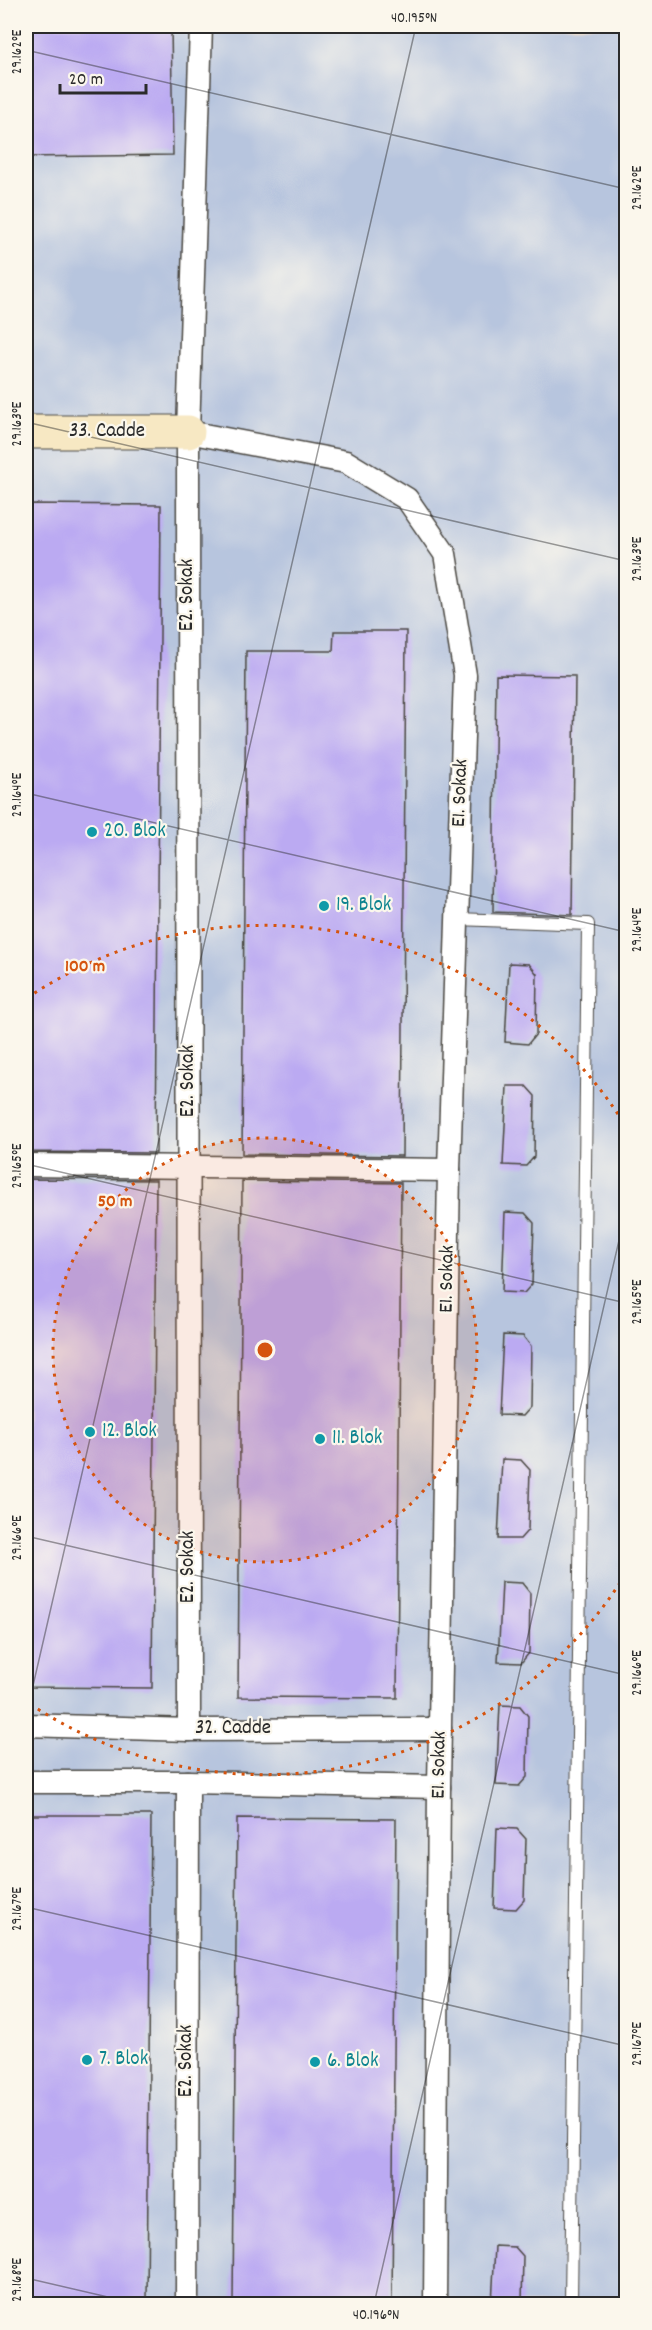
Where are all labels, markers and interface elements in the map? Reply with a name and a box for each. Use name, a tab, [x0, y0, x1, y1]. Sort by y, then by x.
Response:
text: 40.195°N	[391, 8, 437, 30]
text: 29.162°E	[7, 29, 29, 74]
scale bar	[60, 57, 146, 95]
text: 20 m	[69, 68, 103, 93]
text: 29.162°E	[627, 165, 649, 210]
text: 29.163°E	[7, 401, 29, 446]
street label: 33. Cadde	[69, 417, 145, 447]
text: 29.163°E	[627, 536, 649, 581]
street label: E2. Sokak	[173, 559, 203, 631]
street label: E1. Sokak	[445, 758, 477, 828]
text: 29.164°E	[7, 773, 29, 817]
place label: 20. Blok	[104, 817, 166, 847]
marker: 20. Blok	[85, 825, 99, 839]
place label: 19. Blok	[336, 891, 391, 921]
marker: 19. Blok	[317, 899, 331, 913]
text: 29.164°E	[627, 908, 649, 952]
text: 100 m	[65, 955, 105, 980]
street label: E2. Sokak	[174, 1045, 204, 1117]
text: 29.165°E	[7, 1143, 29, 1189]
text: 50 m	[98, 1190, 132, 1215]
street label: E1. Sokak	[432, 1245, 464, 1313]
text: 29.165°E	[627, 1279, 649, 1325]
centre of rings	[255, 1340, 275, 1360]
place label: 12. Blok	[102, 1417, 157, 1447]
place label: 11. Blok	[332, 1424, 382, 1454]
marker: 12. Blok	[83, 1425, 97, 1439]
marker: 11. Blok	[313, 1432, 327, 1446]
text: 29.166°E	[7, 1515, 29, 1561]
street label: E2. Sokak	[174, 1531, 204, 1603]
text: 29.166°E	[627, 1650, 649, 1696]
street label: 32. Cadde	[195, 1714, 271, 1744]
street label: E1. Sokak	[424, 1731, 456, 1799]
text: 29.167°E	[7, 1887, 29, 1931]
text: 29.167°E	[627, 2022, 649, 2066]
street label: E2. Sokak	[172, 2025, 202, 2097]
place label: 7. Blok	[99, 2045, 148, 2075]
place label: 6. Blok	[327, 2047, 379, 2077]
marker: 7. Blok	[80, 2053, 94, 2067]
marker: 6. Blok	[308, 2055, 322, 2069]
text: 29.168°E	[7, 2258, 29, 2302]
text: 40.196°N	[353, 2305, 399, 2327]

